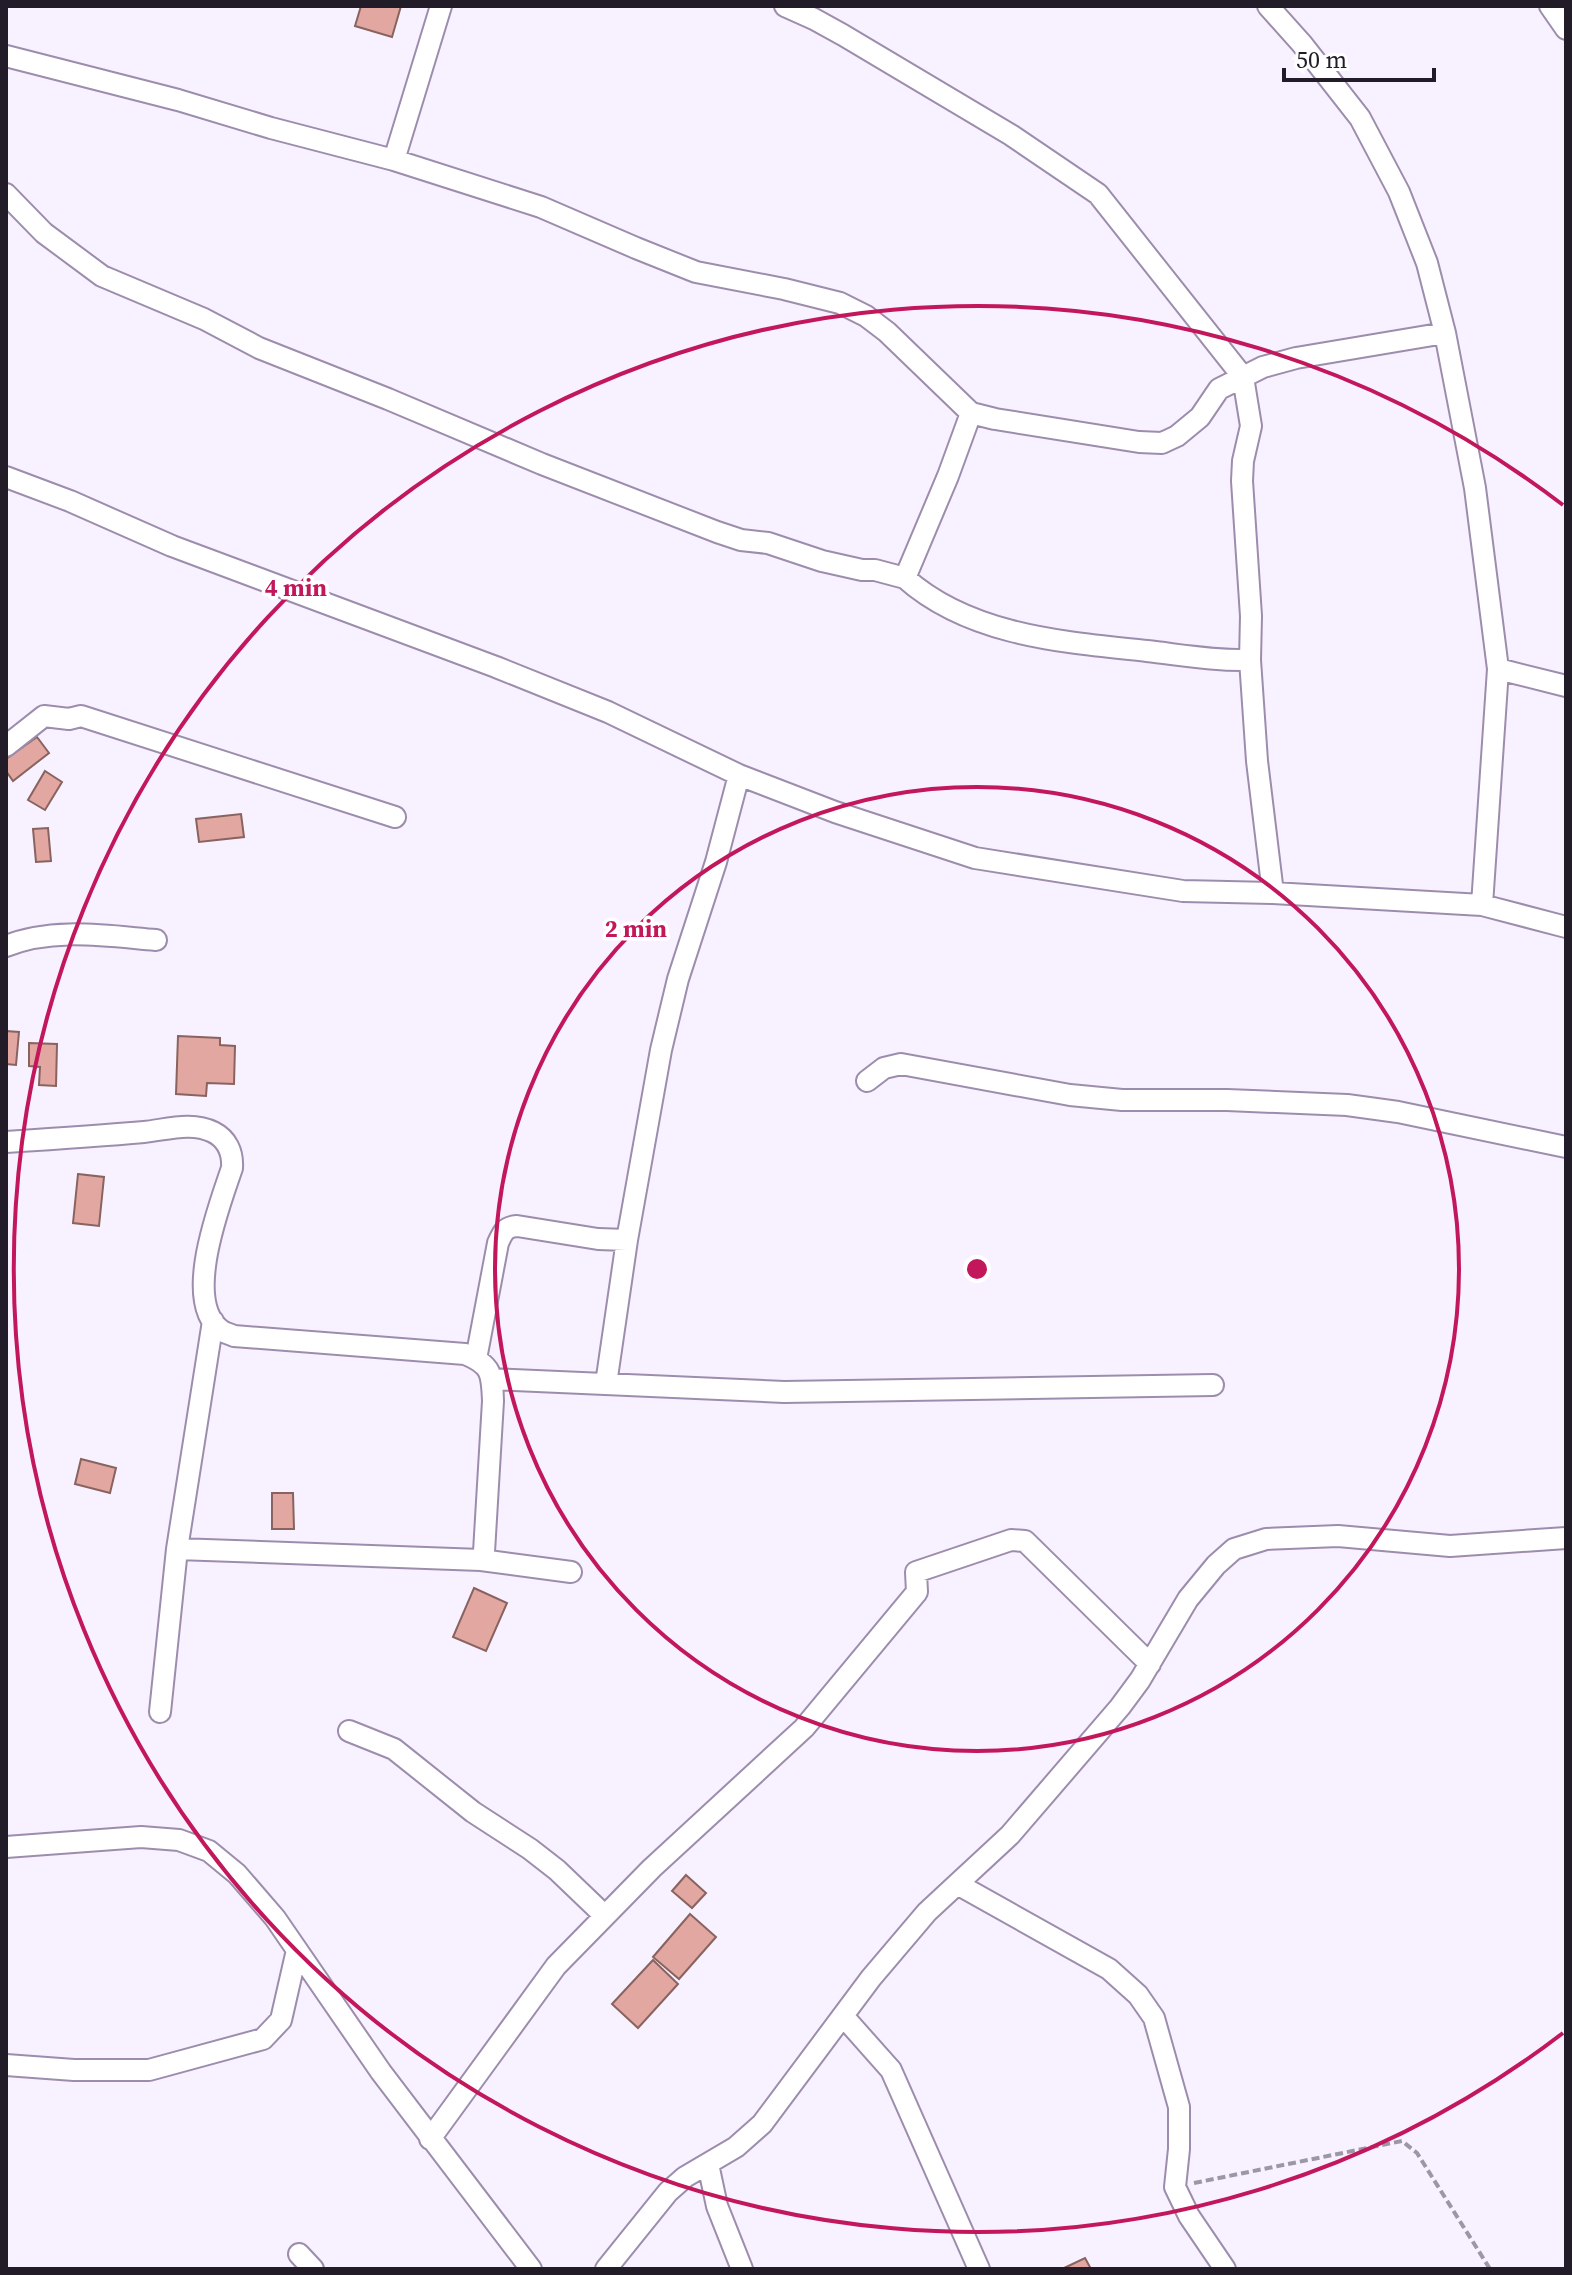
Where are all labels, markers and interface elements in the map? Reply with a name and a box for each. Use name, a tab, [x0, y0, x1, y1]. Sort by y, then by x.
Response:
scale bar	[1284, 32, 1434, 82]
text: 50 m	[1296, 43, 1347, 76]
text: 4 min	[265, 571, 327, 604]
text: 2 min	[605, 912, 667, 945]
centre of rings	[963, 1255, 991, 1283]

